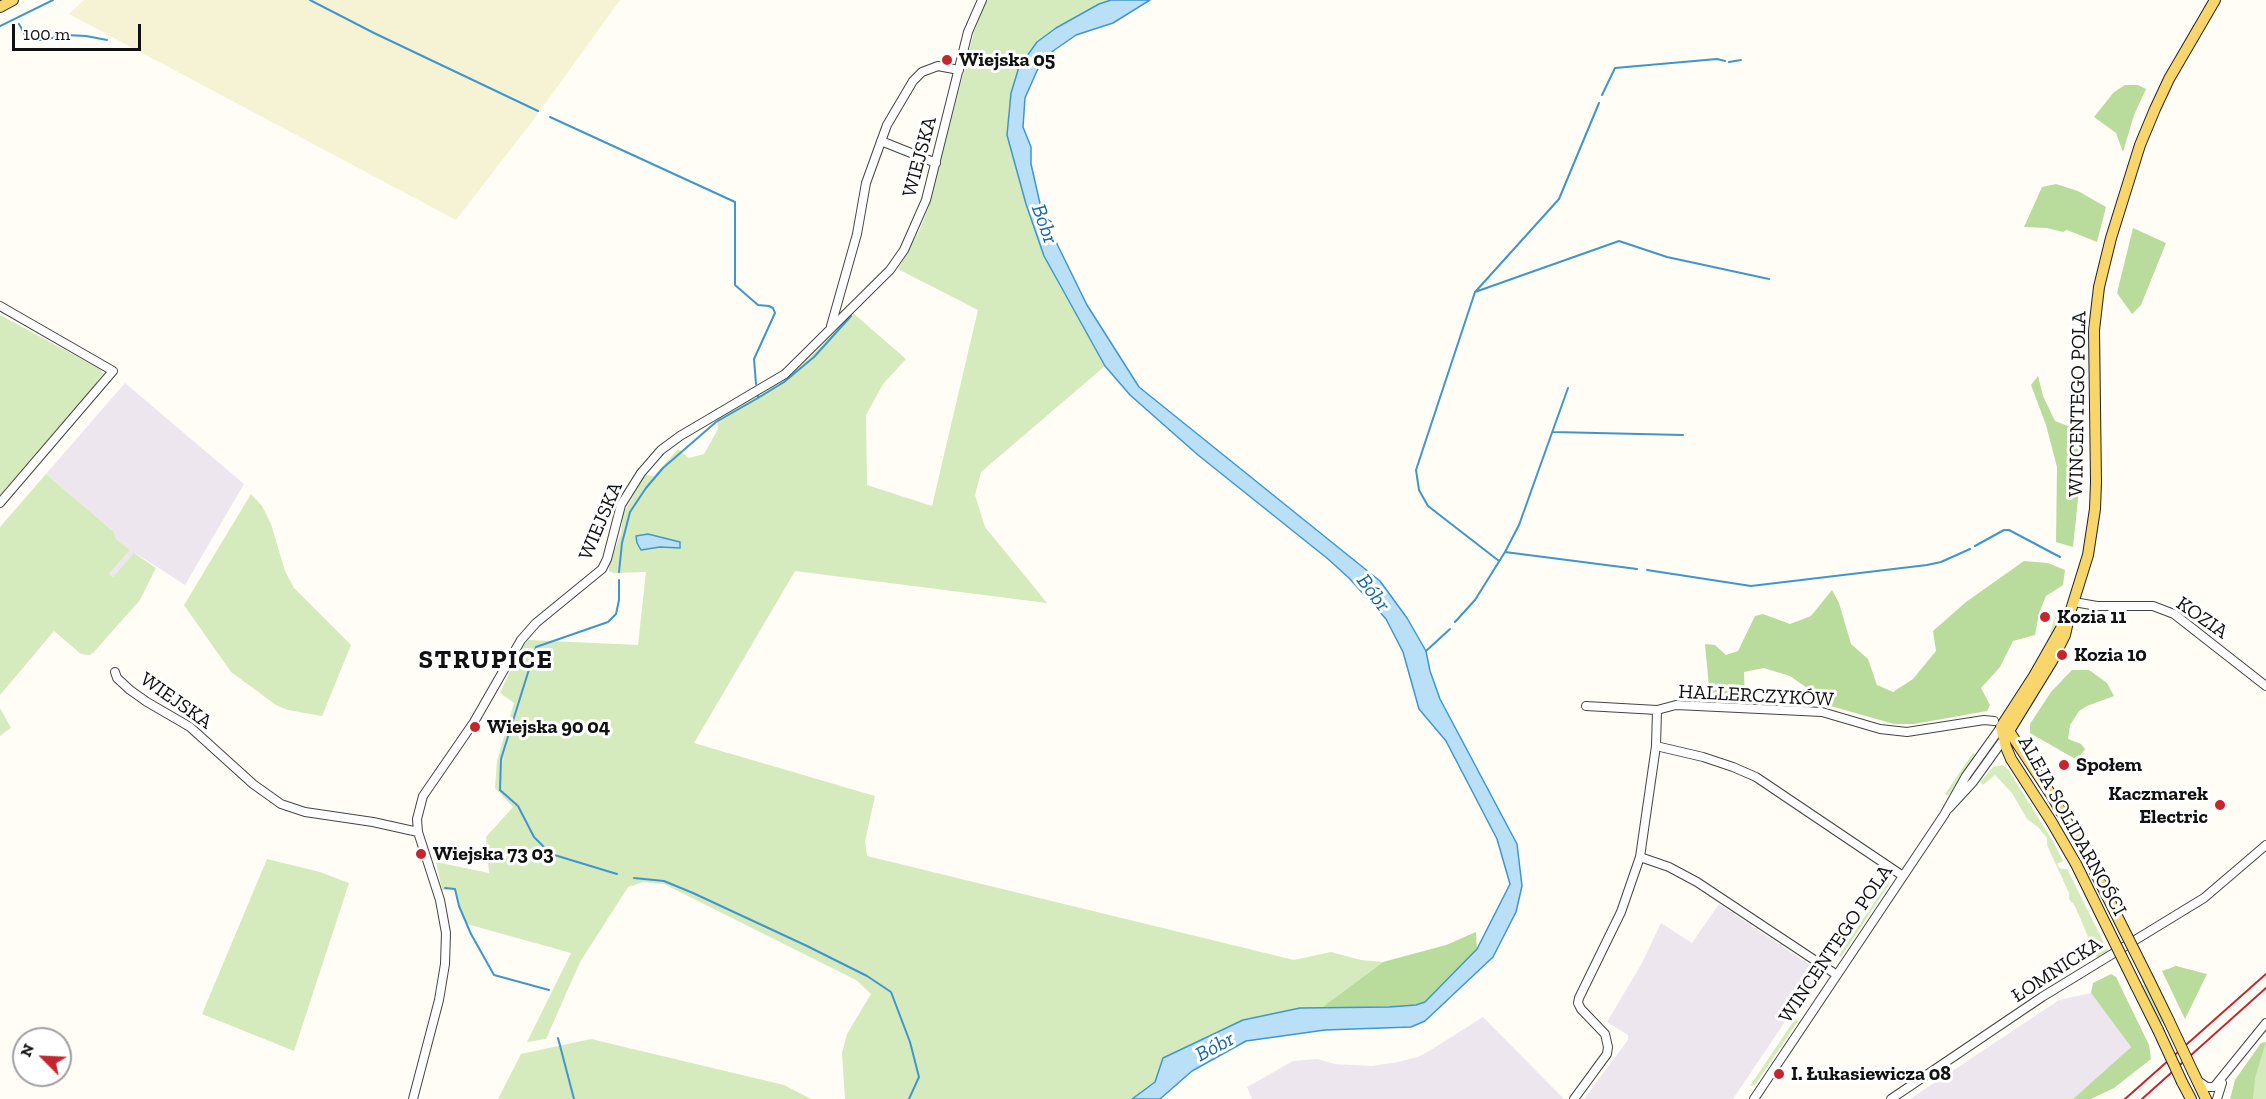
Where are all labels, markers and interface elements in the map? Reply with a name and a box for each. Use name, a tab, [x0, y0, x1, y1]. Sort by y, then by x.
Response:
scale bar	[15, 12, 144, 50]
text: 100 m	[23, 23, 70, 45]
place label: Wiejska 05	[959, 48, 1055, 72]
marker: Wiejska 05	[940, 53, 954, 67]
street label: WIEJSKA	[898, 114, 942, 200]
water label: Bóbr	[1025, 201, 1063, 247]
street label: WINCENTEGO POLA	[2064, 311, 2092, 497]
street label: WIEJSKA	[574, 478, 628, 564]
water label: Bóbr	[1351, 569, 1395, 617]
street label: KOZIA	[2172, 592, 2232, 644]
place label: Kozia 11	[2057, 605, 2126, 629]
marker: Kozia 11	[2038, 610, 2052, 624]
place label: Kozia 10	[2074, 643, 2147, 667]
district label: STRUPICE	[419, 645, 553, 677]
marker: Kozia 10	[2055, 648, 2069, 662]
street label: WIEJSKA	[135, 668, 217, 734]
street label: HALLERCZYKÓW	[1678, 680, 1834, 712]
place label: Wiejska 90 04	[487, 715, 610, 739]
marker: Wiejska 90 04	[468, 720, 482, 734]
street label: ALEJA SOLIDARNOŚCI	[2013, 732, 2131, 920]
place label: Społem	[2076, 753, 2142, 777]
marker: Społem	[2057, 758, 2071, 772]
place label: Kaczmarek Electric	[2108, 782, 2208, 829]
marker: Kaczmarek Electric	[2213, 798, 2227, 812]
place label: Wiejska 73 03	[433, 842, 554, 866]
marker: Wiejska 73 03	[414, 847, 428, 861]
street label: WINCENTEGO POLA	[1774, 860, 1898, 1028]
street label: ŁOMNICKA	[2007, 932, 2107, 1008]
water label: Bóbr	[1191, 1026, 1239, 1068]
north arrow	[12, 1027, 72, 1087]
text: N	[16, 1041, 38, 1060]
place label: I. Łukasiewicza 08	[1791, 1062, 1951, 1086]
marker: I. Łukasiewicza 08	[1772, 1067, 1786, 1081]

